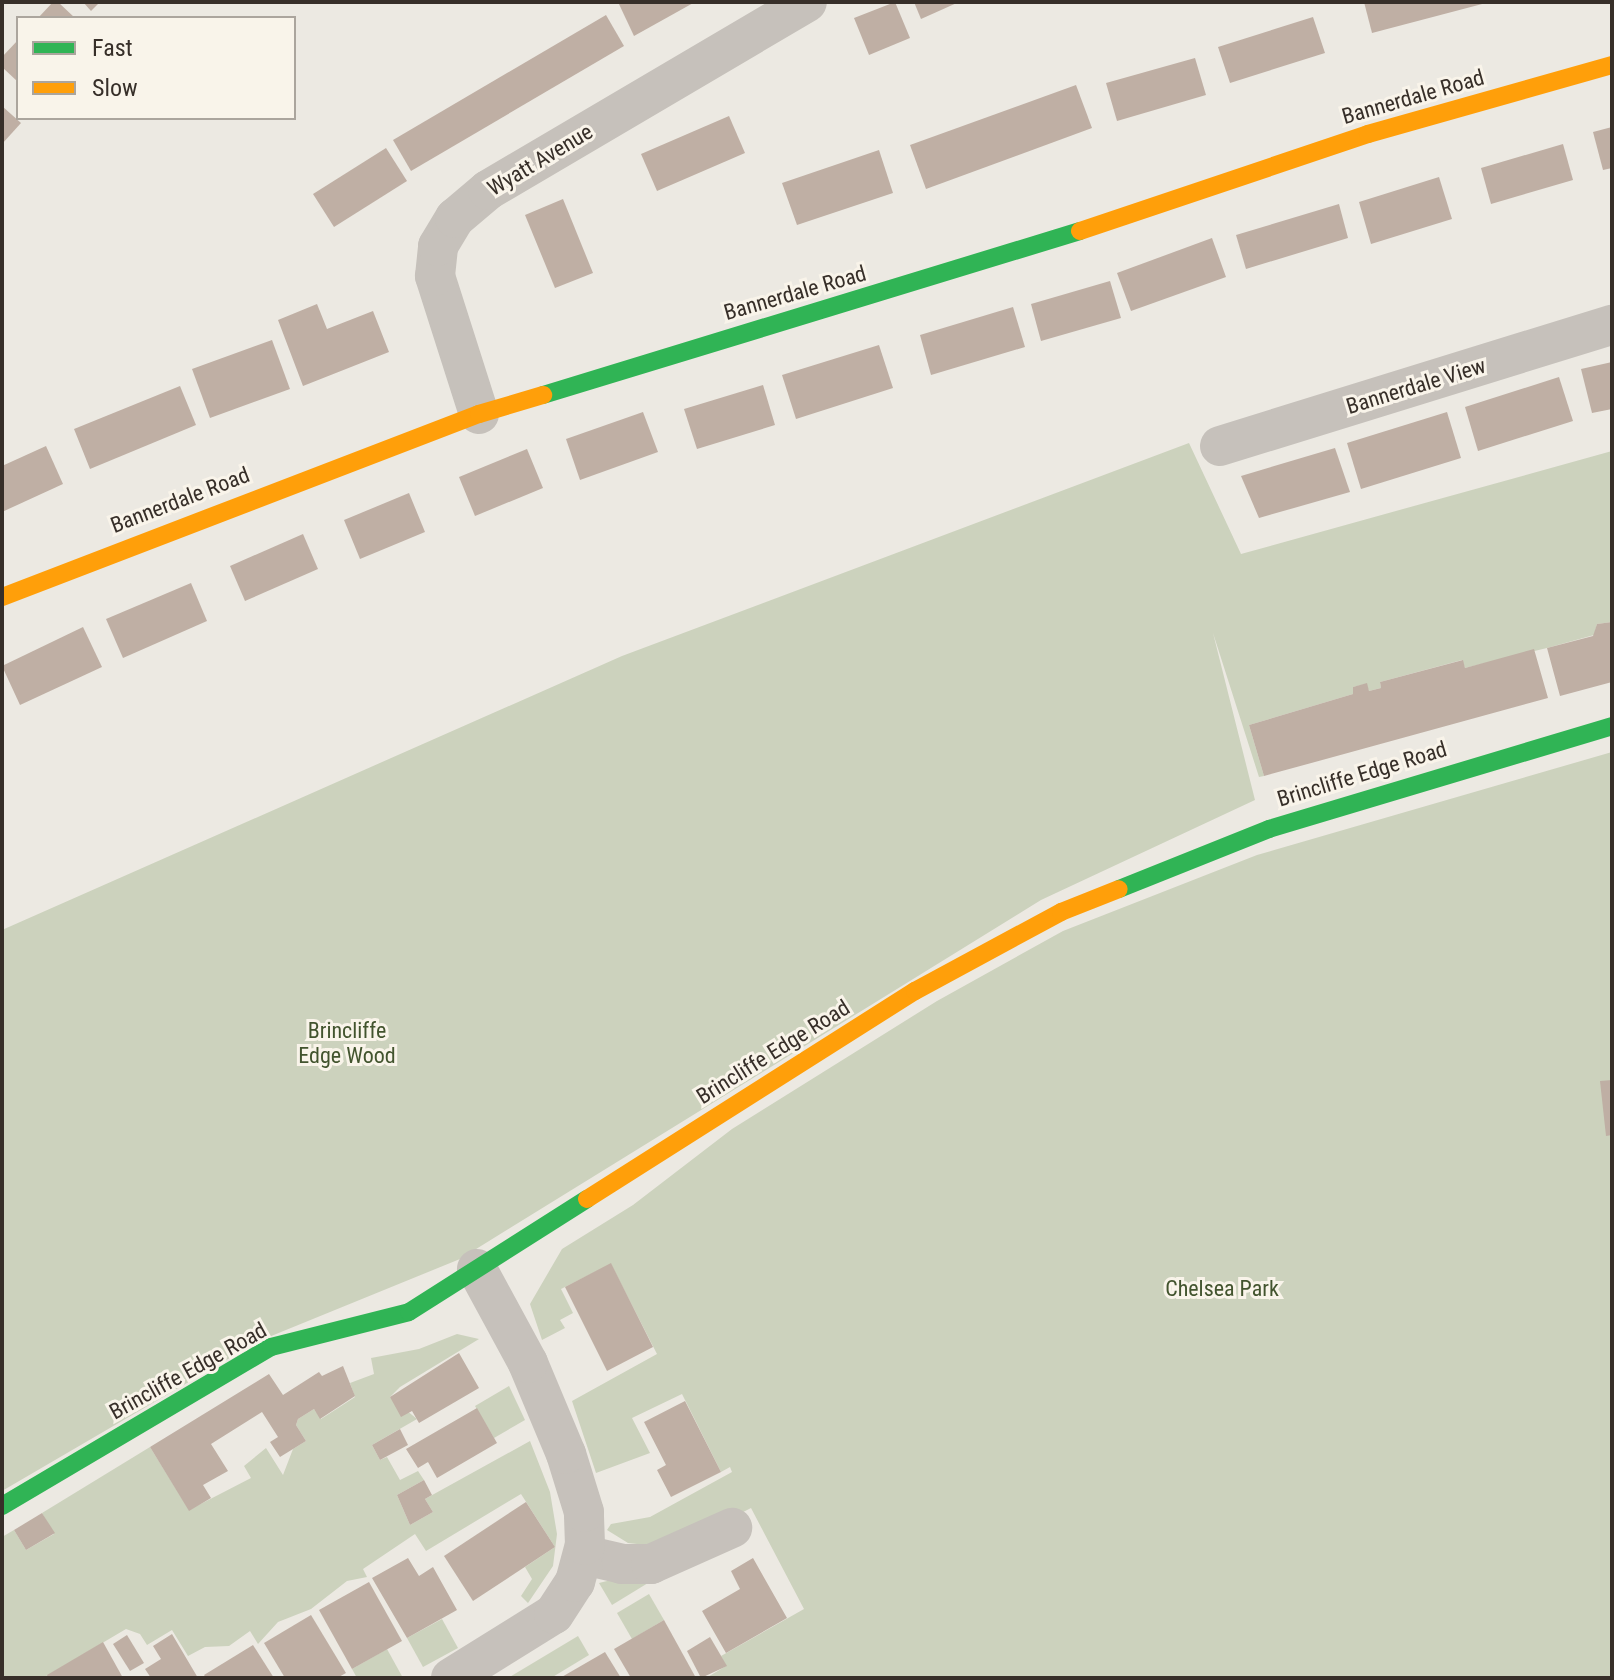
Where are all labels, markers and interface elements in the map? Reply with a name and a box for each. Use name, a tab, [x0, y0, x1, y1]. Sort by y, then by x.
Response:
legend	[16, 16, 296, 120]
text: Fast	[92, 34, 133, 62]
street label: Bannerdale Road	[1339, 64, 1487, 130]
text: Slow	[92, 74, 138, 102]
street label: Wyatt Avenue	[483, 118, 597, 202]
street label: Bannerdale Road	[721, 260, 869, 326]
street label: Bannerdale View	[1343, 352, 1489, 420]
street label: Bannerdale Road	[107, 461, 253, 539]
street label: Brincliffe Edge Road	[1274, 736, 1450, 812]
street label: Brincliffe Edge Road	[691, 994, 855, 1110]
park label: Brincliffe Edge Wood	[298, 1017, 396, 1068]
park label: Chelsea Park	[1165, 1276, 1279, 1302]
street label: Brincliffe Edge Road	[105, 1317, 271, 1425]

